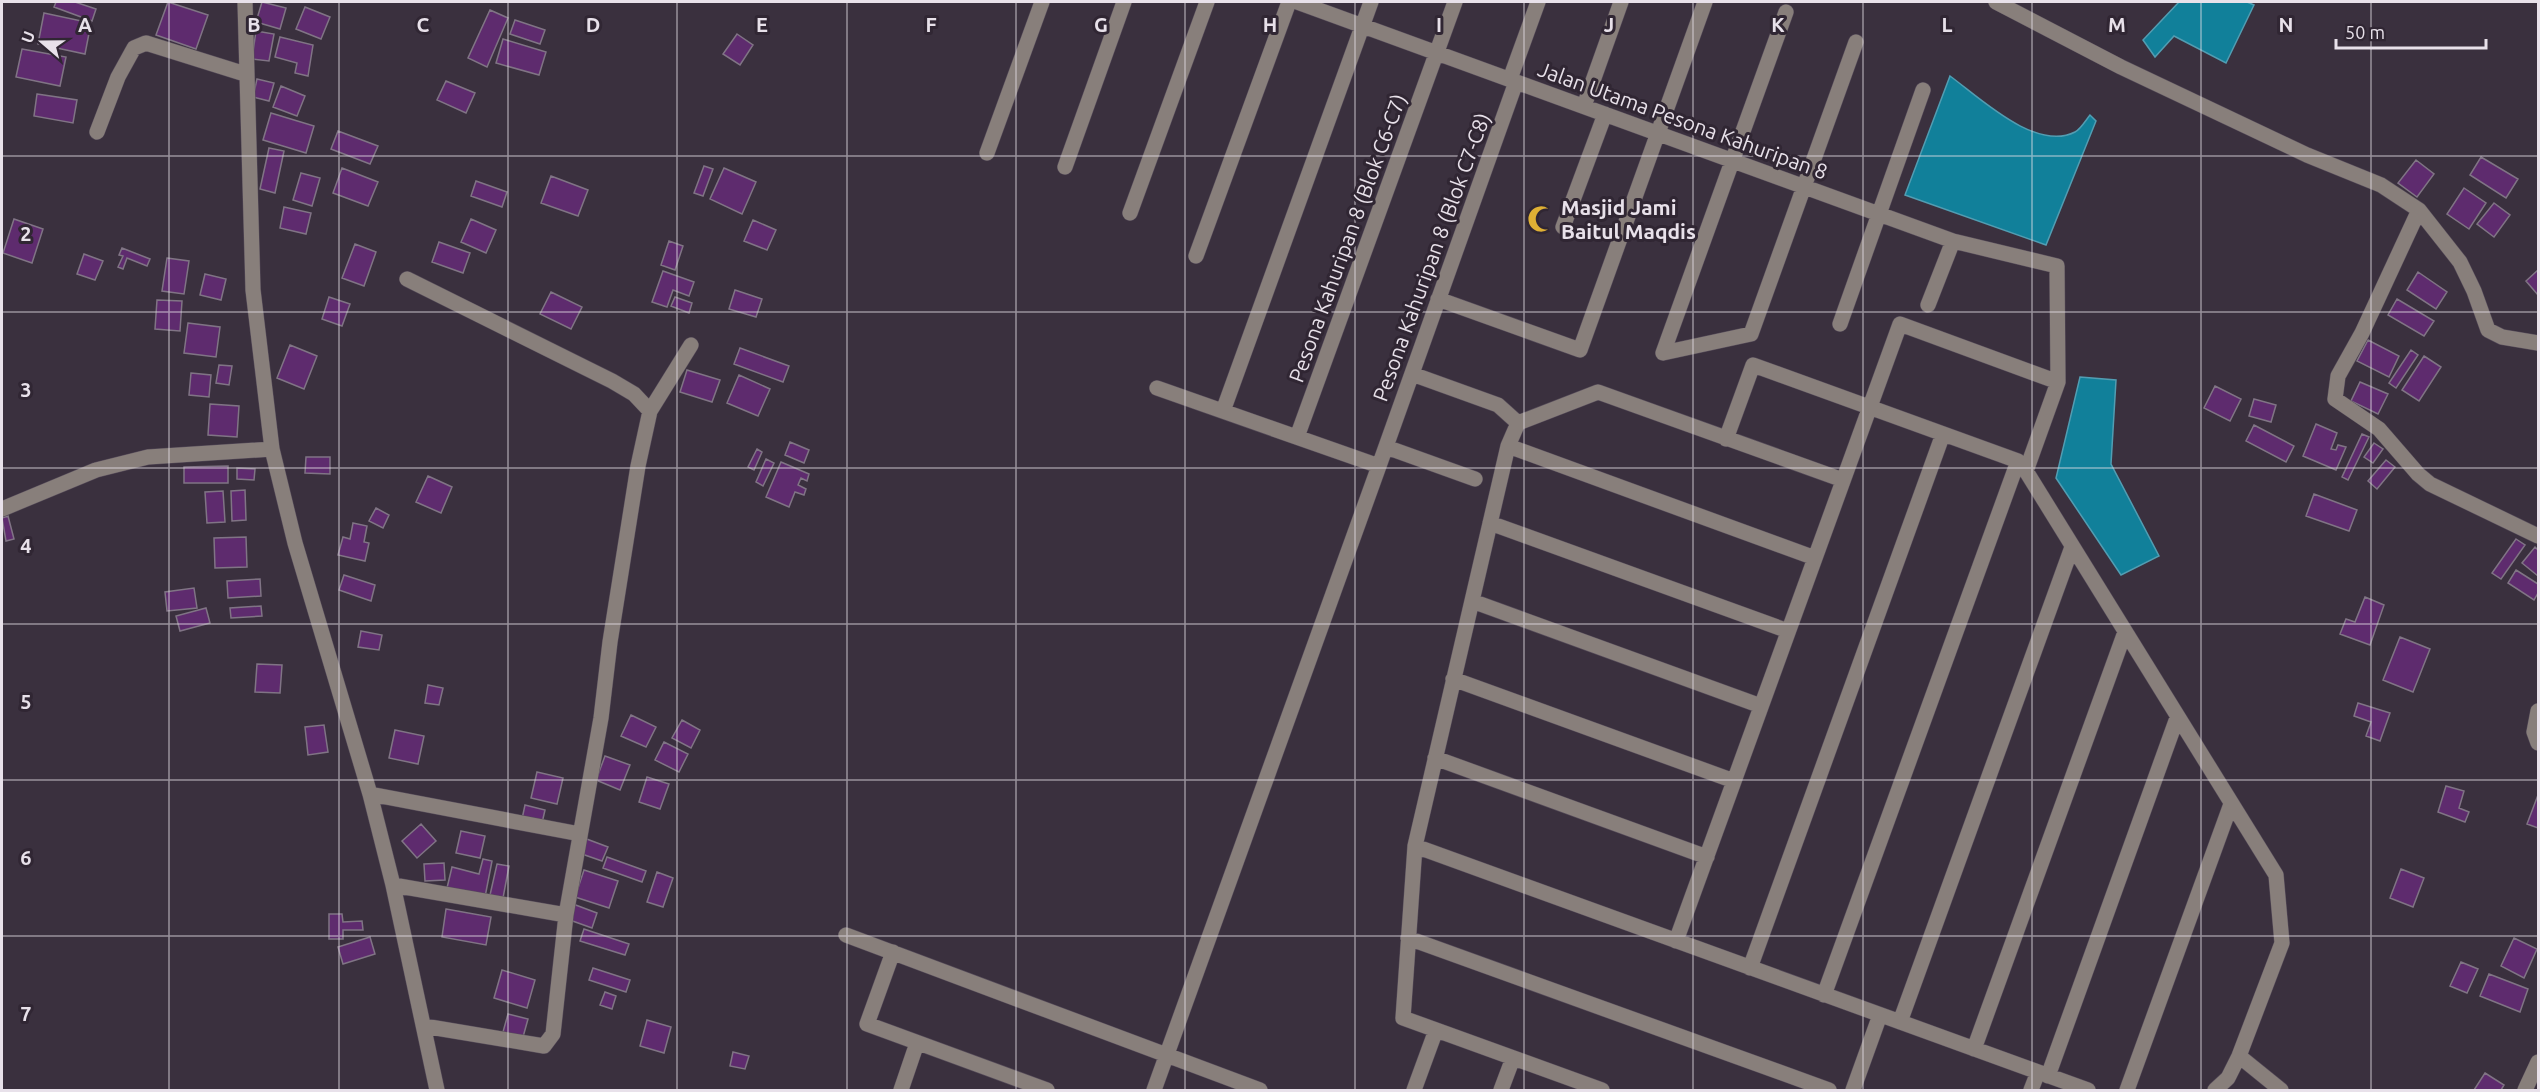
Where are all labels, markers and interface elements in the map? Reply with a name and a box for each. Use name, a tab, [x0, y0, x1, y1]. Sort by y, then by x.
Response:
north arrow	[12, 12, 72, 72]
scale bar	[2336, 12, 2486, 50]
text: A	[78, 13, 92, 36]
text: B	[247, 13, 261, 36]
text: C	[417, 13, 430, 36]
text: D	[586, 13, 600, 36]
text: E	[756, 13, 768, 36]
text: F	[925, 13, 937, 36]
text: G	[1094, 13, 1108, 36]
text: H	[1263, 13, 1277, 36]
text: I	[1436, 13, 1442, 36]
text: J	[1604, 13, 1614, 36]
text: K	[1771, 13, 1785, 36]
text: L	[1942, 13, 1953, 36]
text: M	[2108, 13, 2126, 36]
text: N	[2279, 13, 2293, 36]
text: 50 m	[2345, 22, 2385, 42]
text: U	[18, 29, 38, 45]
street label: Jalan Utama Pesona Kahuripan 8	[1535, 56, 1831, 184]
street label: Pesona Kahuripan 8 (Blok C6-C7)	[1284, 91, 1410, 385]
street label: Pesona Kahuripan 8 (Blok C7-C8)	[1368, 110, 1494, 404]
place label: Masjid Jami Baitul Maqdis	[1561, 195, 1696, 243]
mosque icon: Masjid Jami Baitul Maqdis	[1526, 204, 1556, 234]
text: 2	[20, 222, 32, 245]
text: 3	[20, 378, 32, 401]
text: 4	[20, 534, 32, 557]
text: 5	[20, 690, 32, 713]
text: 6	[20, 846, 32, 869]
text: 7	[20, 1002, 32, 1025]

